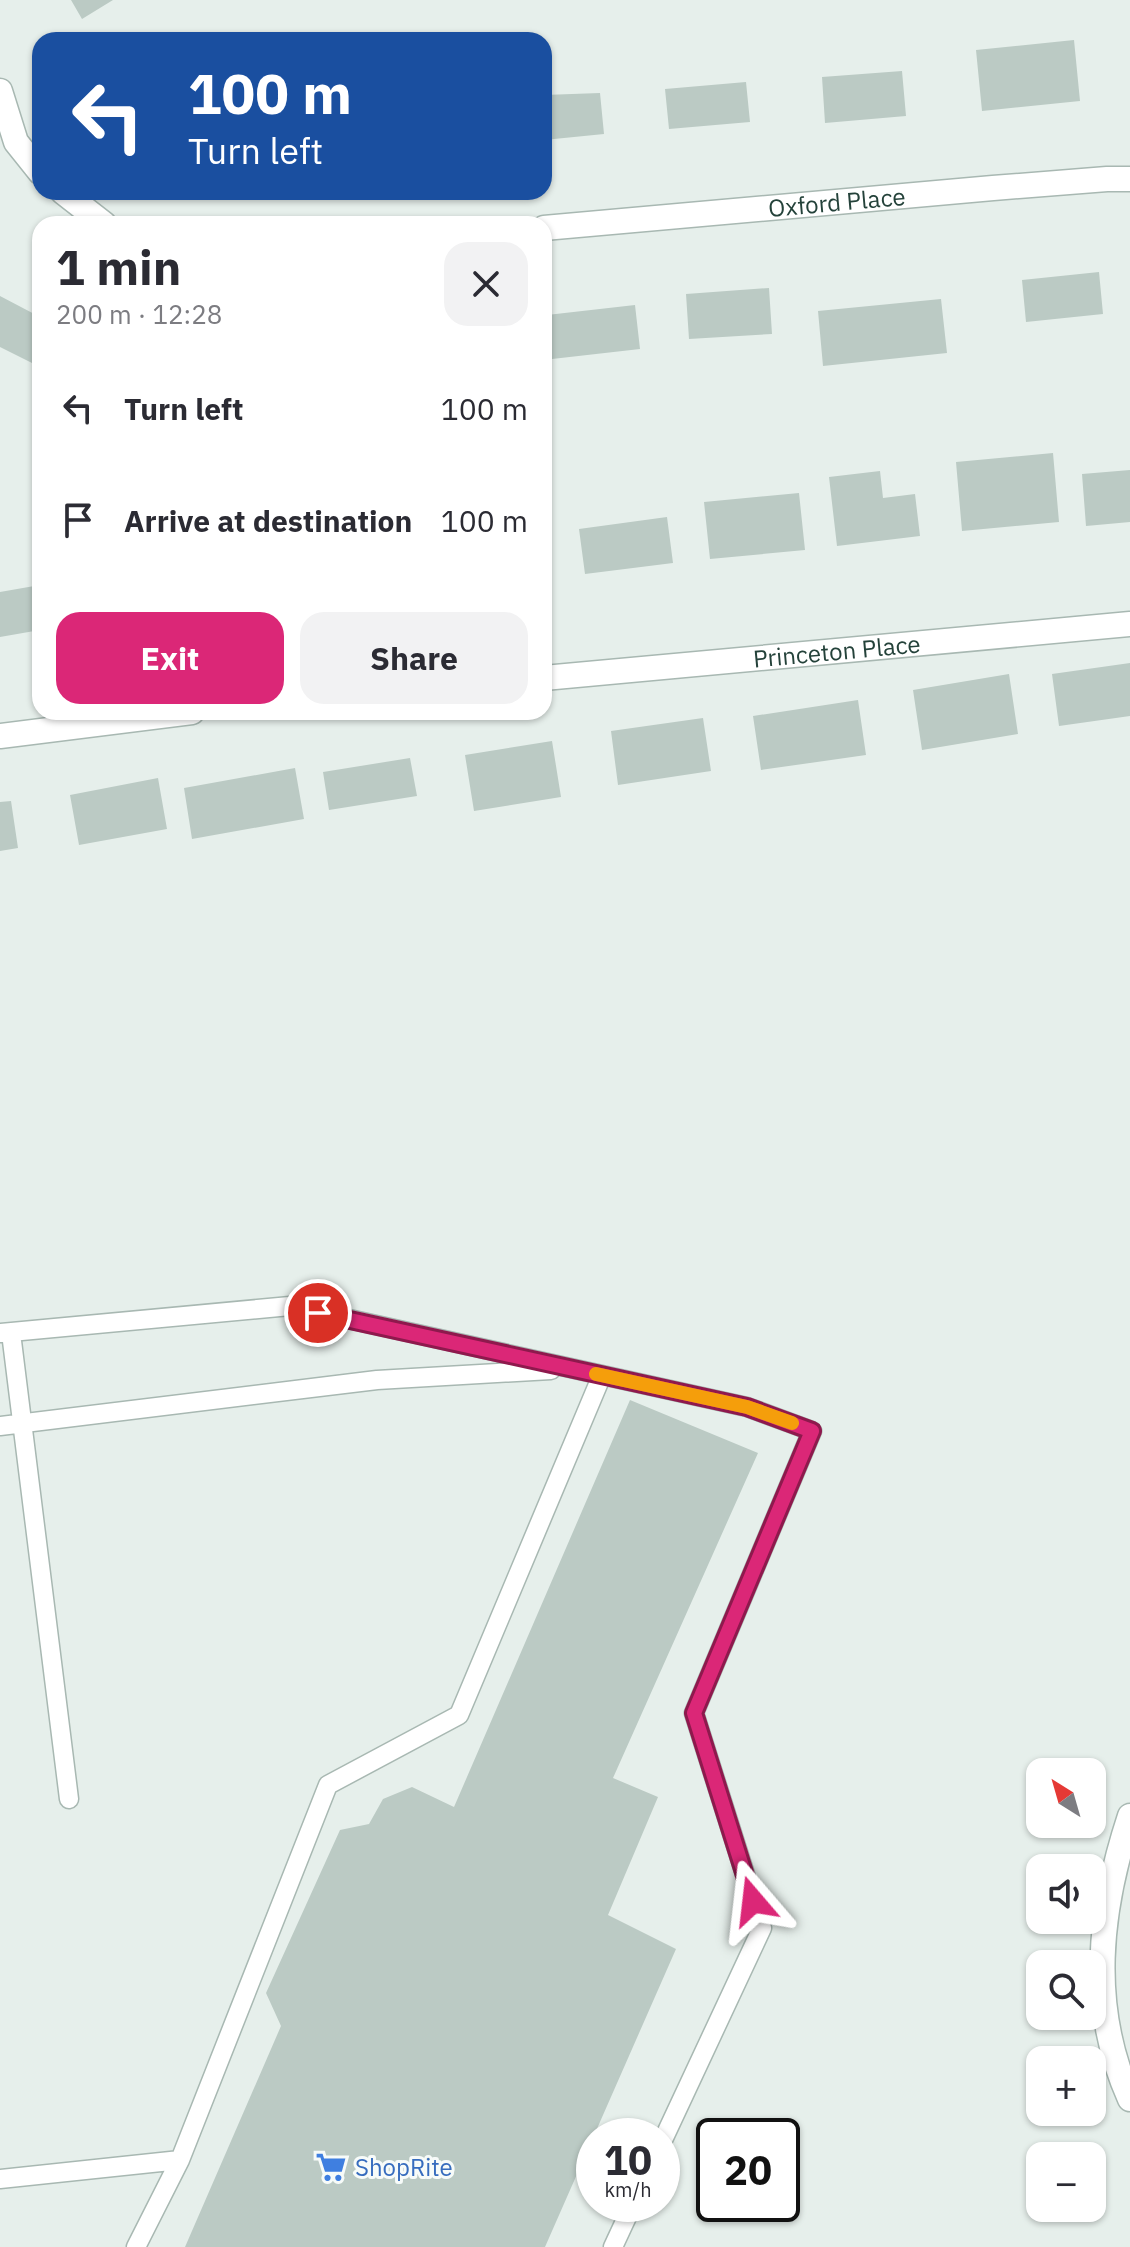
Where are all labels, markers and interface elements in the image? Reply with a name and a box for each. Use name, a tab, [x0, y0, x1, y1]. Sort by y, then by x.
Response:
text: 100 m	[188, 57, 352, 129]
icon: left	[56, 64, 160, 168]
text: Turn left	[188, 127, 323, 174]
street label: Oxford Place	[767, 180, 907, 224]
text: 1 min	[56, 236, 181, 298]
button: close	[444, 242, 528, 326]
text: 200 m · 12:28	[56, 297, 222, 331]
icon: left	[56, 386, 100, 430]
text: Turn left	[124, 389, 243, 428]
text: 100 m	[441, 389, 528, 428]
icon: arrive	[56, 498, 100, 542]
text: Arrive at destination	[124, 501, 412, 540]
text: 100 m	[441, 501, 528, 540]
button: Exit	[56, 612, 284, 704]
button: Share	[300, 612, 528, 704]
street label: Princeton Place	[752, 627, 922, 675]
pin	[284, 1279, 352, 1347]
icon: arrive	[296, 1291, 340, 1335]
north arrow	[1026, 1758, 1106, 1838]
map controls	[1026, 1758, 1106, 2222]
button: sound	[1026, 1854, 1106, 1934]
position arrow	[711, 1859, 795, 1943]
button: search	[1026, 1950, 1106, 2030]
button: +	[1026, 2046, 1106, 2126]
speed limit sign: 20	[696, 2118, 800, 2222]
text: 10	[604, 2134, 652, 2186]
button: −	[1026, 2142, 1106, 2222]
supermarket icon: ShopRite	[314, 2150, 348, 2184]
place label: ShopRite	[355, 2151, 453, 2183]
text: km/h	[604, 2176, 652, 2203]

